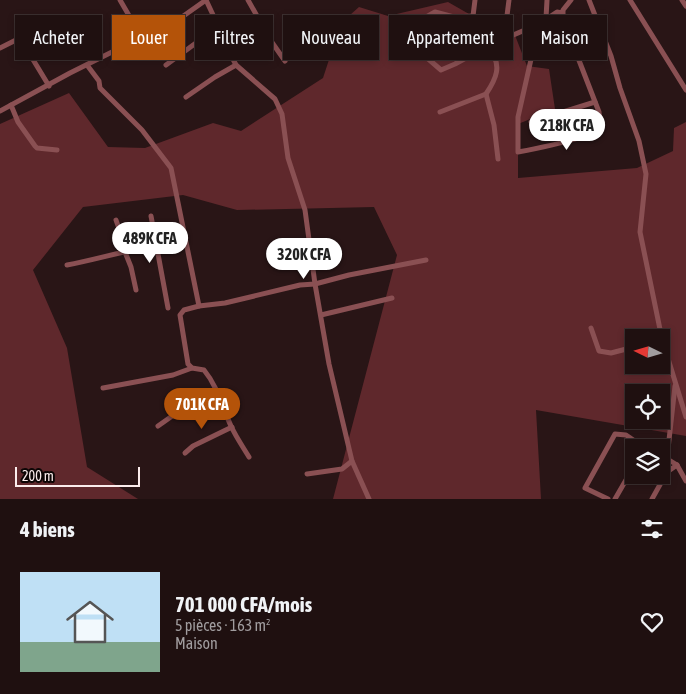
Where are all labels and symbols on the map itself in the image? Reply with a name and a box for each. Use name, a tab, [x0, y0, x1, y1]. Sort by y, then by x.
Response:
pin: 218K CFA	[515, 108, 619, 151]
pin: 489K CFA	[98, 222, 202, 264]
pin: 320K CFA	[252, 238, 356, 280]
north arrow	[625, 329, 670, 374]
pin: 701K CFA	[150, 388, 254, 430]
scale bar	[15, 464, 140, 487]

